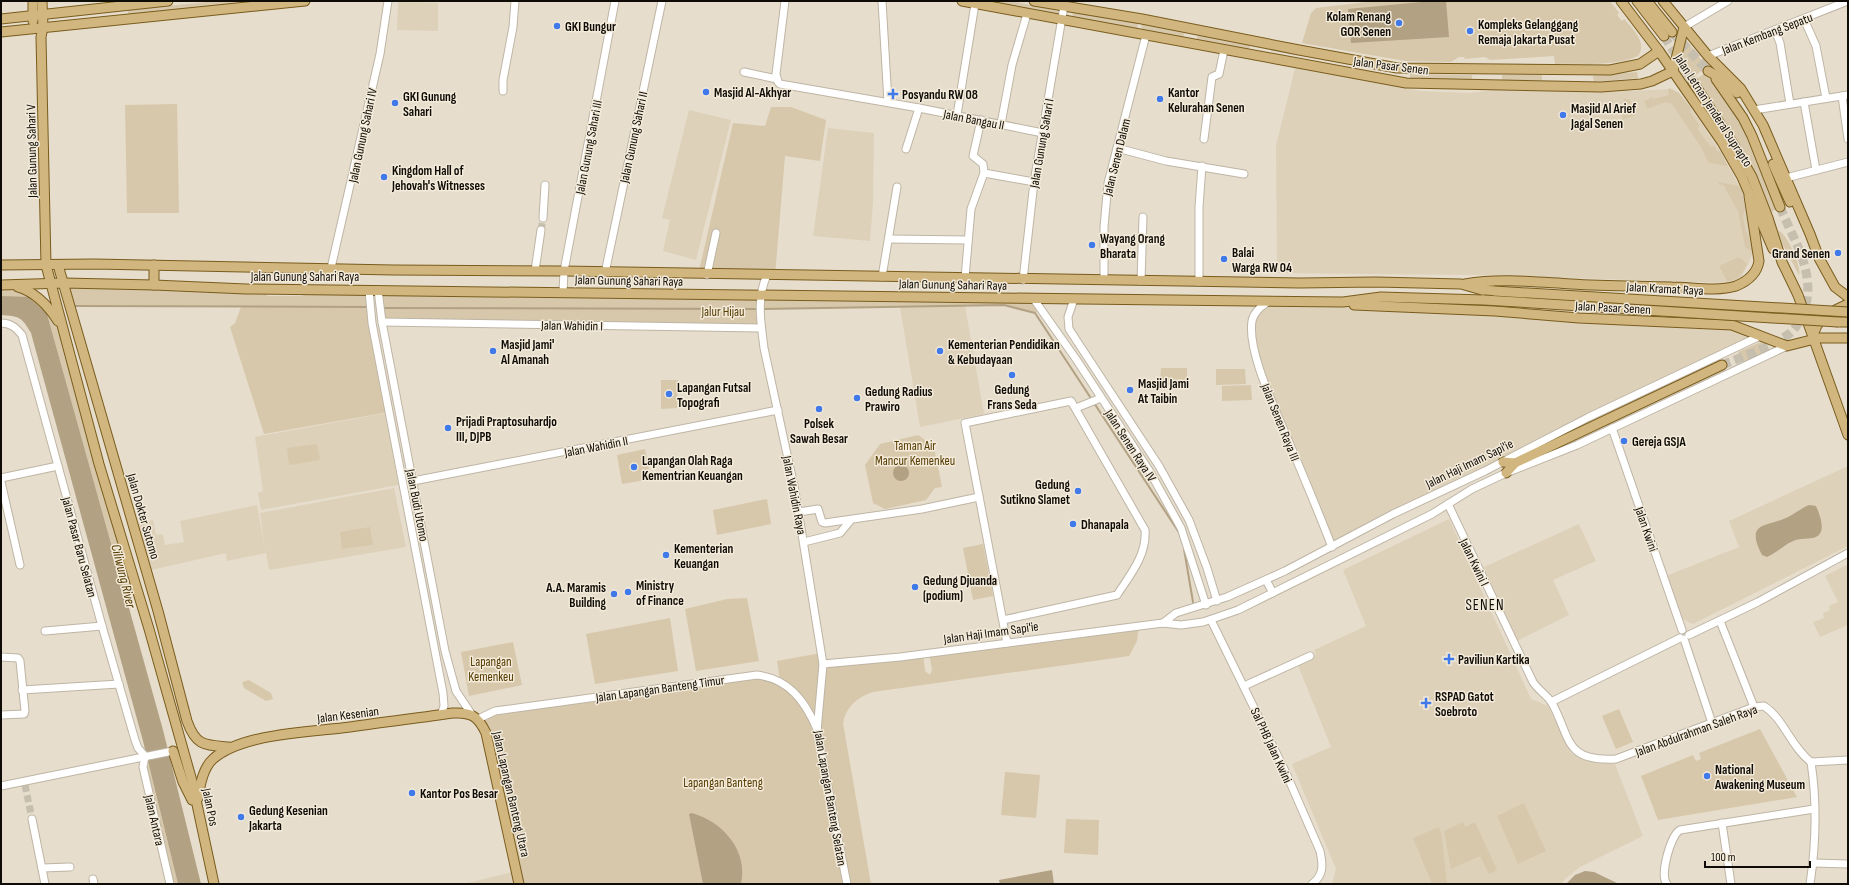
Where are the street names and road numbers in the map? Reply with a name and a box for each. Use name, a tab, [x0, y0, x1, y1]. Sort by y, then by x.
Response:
street label: Jalan Kembang Sepatu	[1719, 9, 1815, 59]
street label: Jalan Letnan Jenderal Suprapto	[1670, 50, 1756, 170]
street label: Jalan Pasar Senen	[1351, 53, 1429, 79]
street label: Jalan Gunung Sahari IV	[345, 86, 381, 185]
street label: Jalan Gunung Sahari II	[616, 90, 651, 185]
street label: Jalan Gunung Sahari I	[1026, 97, 1058, 190]
street label: Jalan Gunung Sahari III	[572, 99, 606, 197]
street label: Jalan Gunung Sahari V	[23, 104, 41, 199]
street label: Jalan Bangau II	[941, 106, 1006, 134]
street label: Jalan Senen Dalam	[1099, 117, 1134, 198]
street label: Jalan Gunung Sahari Raya	[250, 269, 359, 285]
street label: Jalan Gunung Sahari Raya	[574, 272, 683, 290]
street label: Jalan Gunung Sahari Raya	[898, 276, 1007, 294]
street label: Jalan Kramat Raya	[1625, 279, 1704, 299]
street label: Jalan Pasar Senen	[1574, 298, 1651, 318]
street label: Jalan Wahidin I	[540, 317, 603, 335]
street label: Jalan Senen Raya III	[1257, 380, 1303, 464]
street label: Jalan Senen Raya IV	[1100, 406, 1160, 485]
street label: Jalan Wahidin II	[562, 433, 629, 461]
street label: Jalan Haji Imam Sapi'ie	[1422, 436, 1516, 492]
street label: Jalan Wahidin Raya	[778, 453, 809, 536]
street label: Jalan Budi Utomo	[402, 467, 432, 543]
street label: Jalan Dokter Sutomo	[123, 471, 163, 561]
street label: Jalan Pasar Baru Selatan	[58, 494, 100, 599]
street label: Jalan Kwini	[1631, 504, 1661, 554]
street label: Jalan Kwini I	[1455, 535, 1492, 589]
street label: Jalan Haji Imam Sapi'ie	[942, 618, 1040, 648]
street label: Jalan Lapangan Banteng Timur	[594, 672, 726, 706]
street label: Jalan Abdulrahman Saleh Raya	[1632, 701, 1760, 761]
street label: Jalan Kesenian	[315, 703, 380, 727]
street label: Sal PHB Jalan Kwini	[1247, 705, 1295, 786]
street label: Jalan Lapangan Banteng Selatan	[810, 728, 850, 867]
street label: Jalan Lapangan Banteng Utara	[489, 729, 533, 859]
street label: Jalan Pos	[198, 786, 222, 828]
street label: Jalan Antara	[140, 792, 168, 847]

